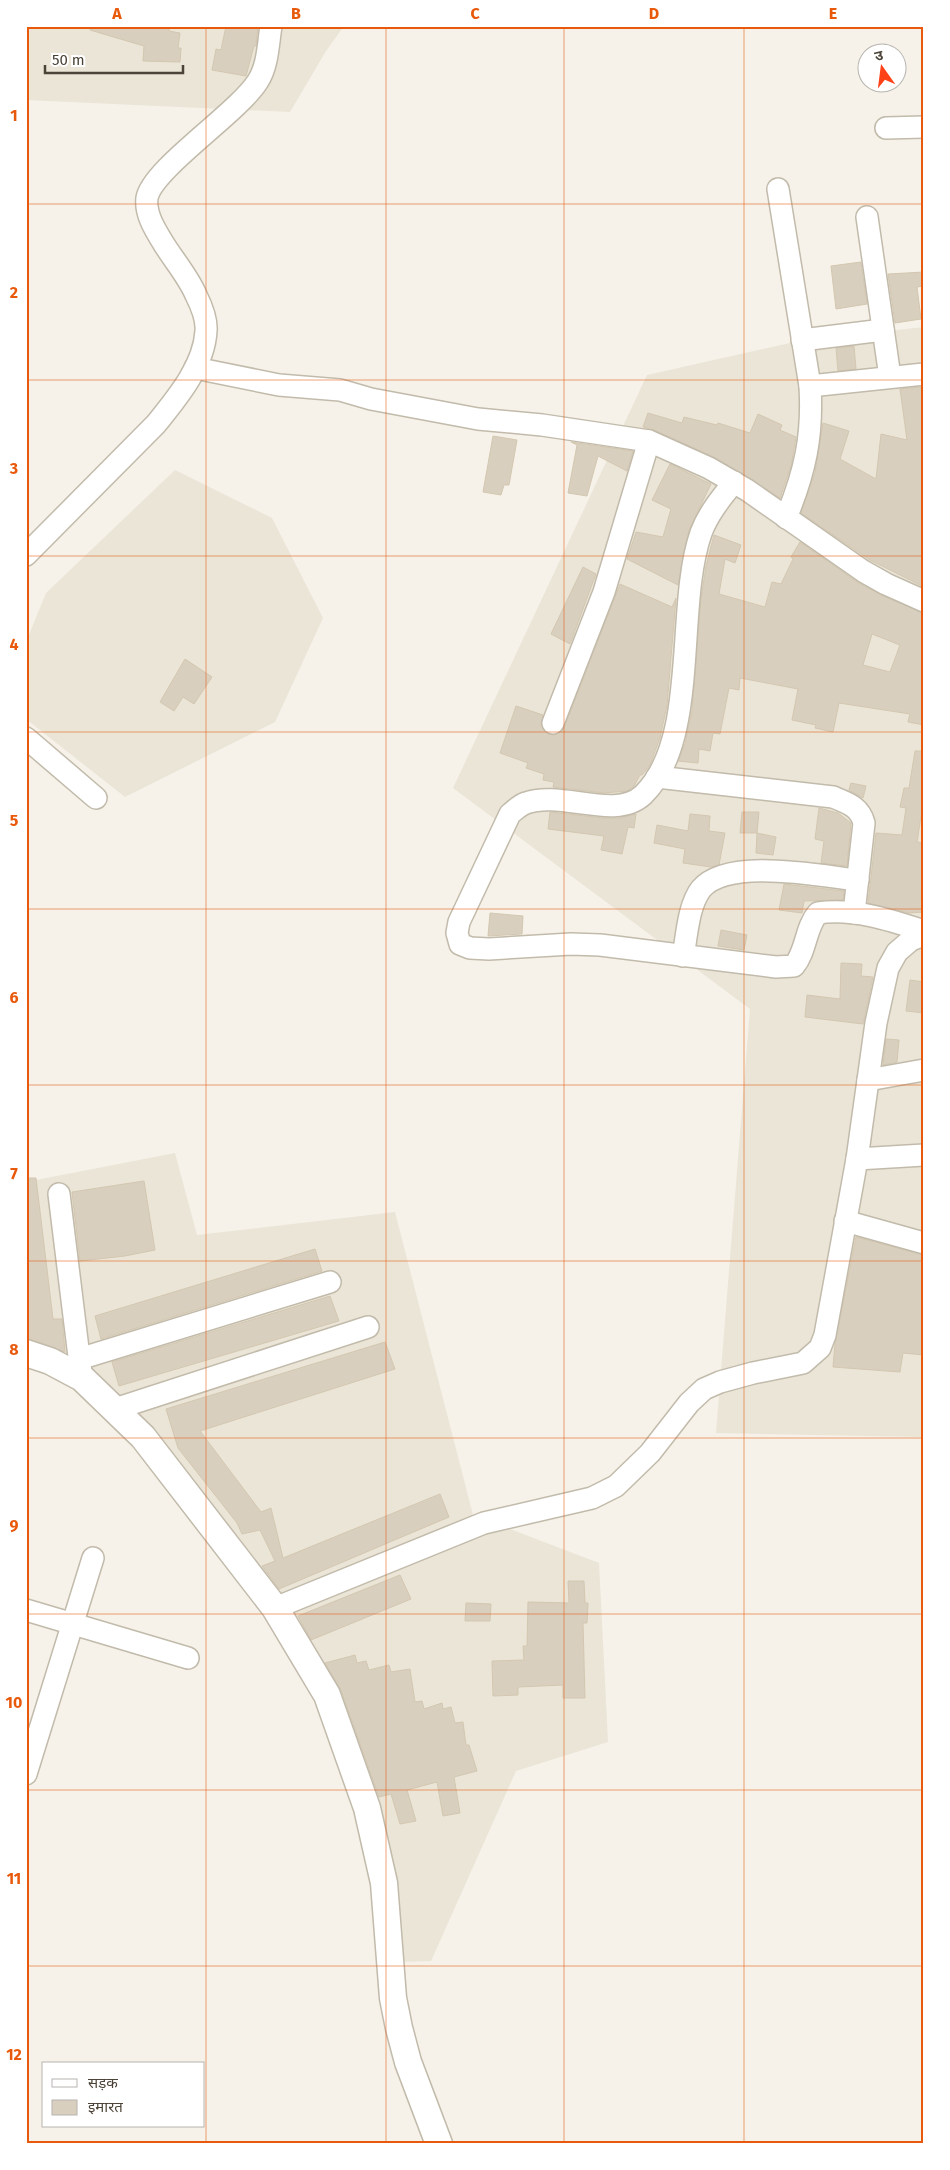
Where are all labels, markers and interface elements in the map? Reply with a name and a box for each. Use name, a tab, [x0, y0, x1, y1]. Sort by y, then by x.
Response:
text: A	[111, 4, 122, 23]
text: B	[291, 4, 301, 23]
text: C	[470, 4, 480, 23]
text: D	[649, 4, 659, 23]
text: E	[829, 4, 837, 23]
scale bar	[45, 42, 182, 74]
north arrow	[858, 42, 908, 92]
text: उ	[873, 46, 886, 65]
text: 50 m	[52, 51, 85, 69]
text: 1	[10, 106, 18, 125]
text: 2	[10, 283, 18, 302]
text: 3	[9, 459, 18, 478]
text: 4	[9, 635, 19, 654]
text: 5	[10, 811, 19, 830]
text: 6	[9, 988, 19, 1007]
text: 7	[10, 1164, 18, 1183]
text: 8	[9, 1340, 19, 1359]
text: 9	[10, 1516, 19, 1535]
text: 10	[6, 1693, 22, 1712]
text: 11	[7, 1869, 21, 1888]
text: 12	[6, 2045, 22, 2064]
legend	[42, 2062, 205, 2128]
text: सड़क	[88, 2074, 118, 2092]
text: इमारत	[88, 2098, 123, 2116]

